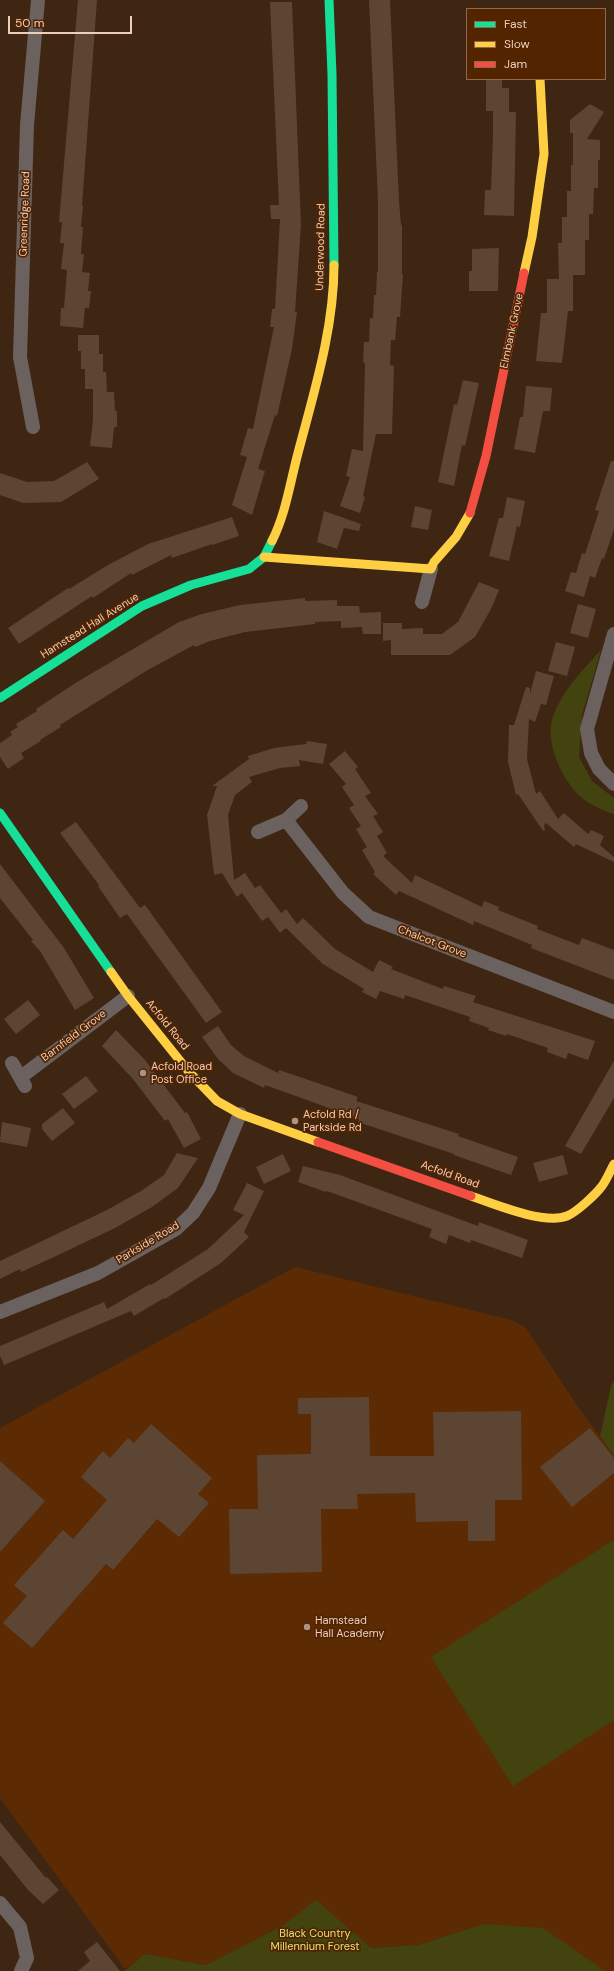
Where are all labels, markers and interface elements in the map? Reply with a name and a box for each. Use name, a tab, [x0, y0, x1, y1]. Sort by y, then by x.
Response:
scale bar	[10, 8, 134, 34]
legend	[466, 8, 606, 80]
text: 50 m	[15, 15, 44, 31]
text: Fast	[504, 16, 527, 32]
text: Slow	[504, 36, 530, 52]
text: Jam	[504, 56, 527, 72]
street label: Greenridge Road	[17, 171, 33, 257]
street label: Underwood Road	[314, 203, 328, 291]
street label: Elmbank Grove	[498, 292, 526, 370]
street label: Hamstead Hall Avenue	[38, 590, 142, 662]
street label: Chalcot Grove	[396, 923, 468, 961]
street label: Acfold Road	[143, 997, 191, 1053]
street label: Barnfield Grove	[39, 1007, 109, 1065]
place label: Acfold Road Post Office	[151, 1060, 212, 1086]
marker: Acfold Road Post Office	[138, 1068, 148, 1078]
place label: Acfold Rd / Parkside Rd	[303, 1108, 362, 1134]
marker: Acfold Rd / Parkside Rd	[290, 1116, 300, 1126]
street label: Acfold Road	[419, 1158, 481, 1192]
street label: Parkside Road	[114, 1219, 182, 1267]
place label: Hamstead Hall Academy	[315, 1614, 384, 1640]
marker: Hamstead Hall Academy	[302, 1622, 312, 1632]
park label: Black Country Millennium Forest	[270, 1927, 360, 1953]

